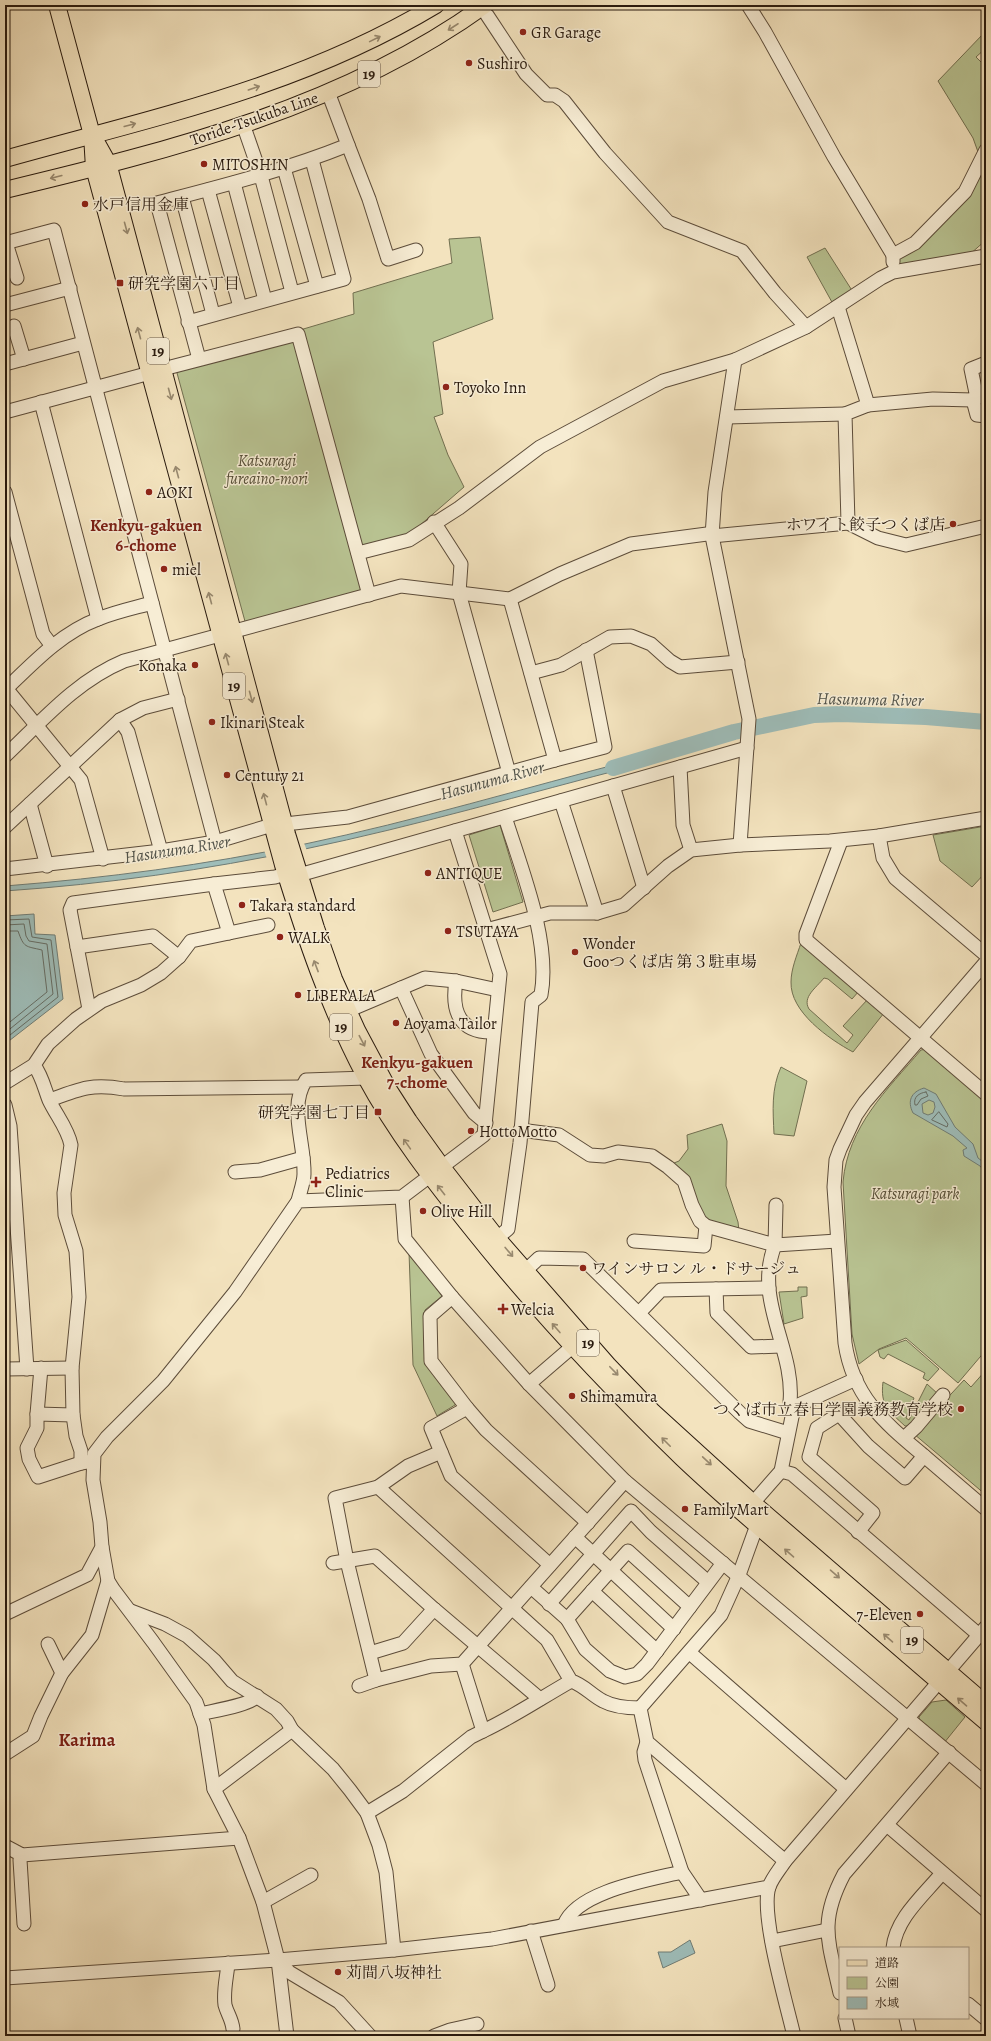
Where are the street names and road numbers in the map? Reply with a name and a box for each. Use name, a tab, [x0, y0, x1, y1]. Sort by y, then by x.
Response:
road number: 19	[358, 61, 380, 87]
street label: Toride-Tsukuba Line	[187, 87, 321, 151]
road number: 19	[147, 338, 169, 364]
road number: 19	[223, 673, 245, 699]
road number: 19	[330, 1014, 352, 1040]
road number: 19	[577, 1330, 599, 1356]
road number: 19	[901, 1627, 923, 1653]

